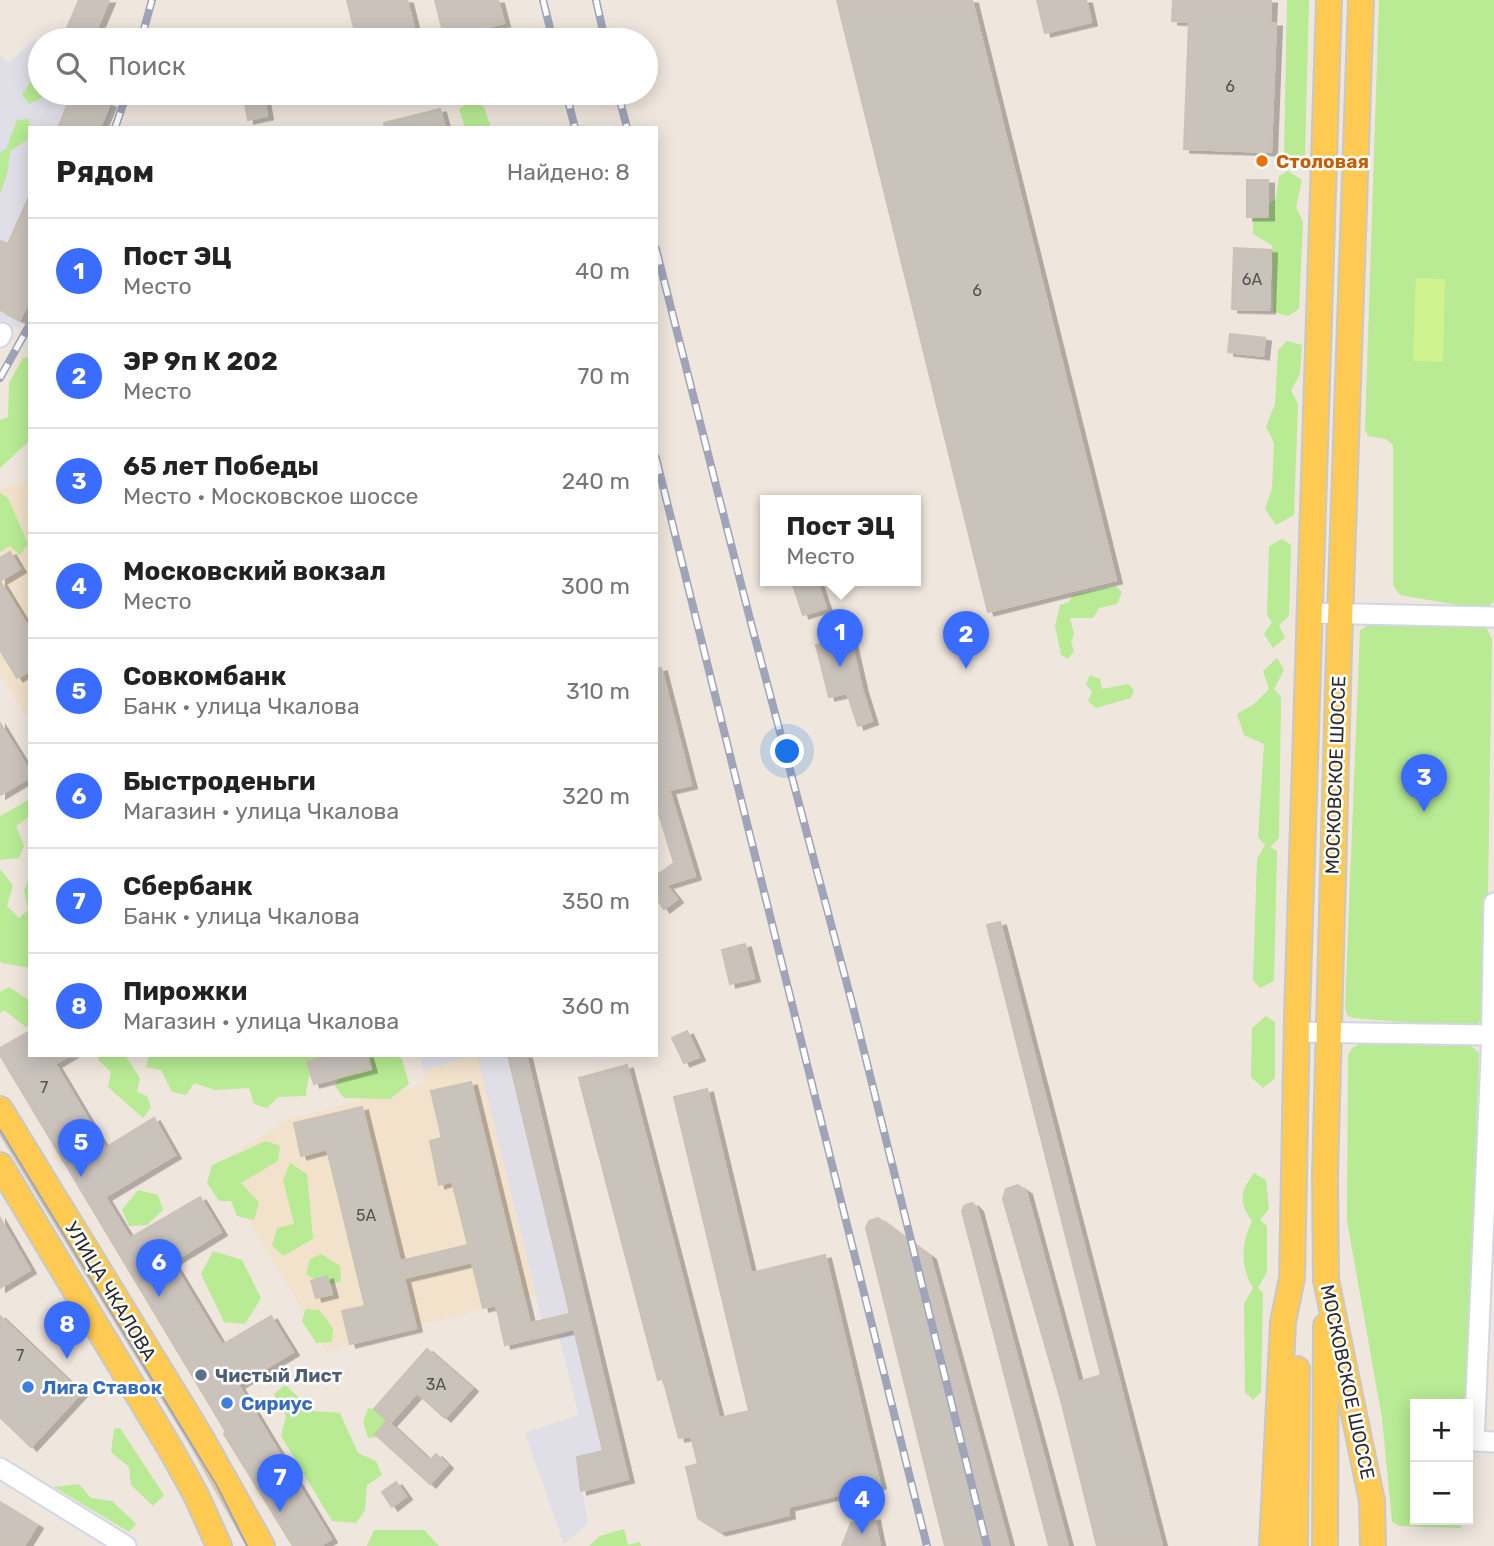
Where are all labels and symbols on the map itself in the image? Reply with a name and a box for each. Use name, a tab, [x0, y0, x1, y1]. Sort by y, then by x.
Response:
house number: 6	[1225, 77, 1235, 96]
place label: Столовая	[1276, 150, 1369, 173]
marker: Столовая	[1254, 153, 1270, 169]
house number: 6А	[1242, 270, 1262, 289]
house number: 6	[972, 281, 982, 300]
pin: 1	[817, 609, 863, 667]
pin: 2	[943, 611, 989, 669]
street label: МОСКОВСКОЕ ШОССЕ	[1321, 675, 1350, 875]
your location	[770, 734, 804, 768]
pin: 3	[1401, 754, 1447, 812]
house number: 7	[40, 1078, 48, 1097]
pin: 5	[58, 1119, 104, 1177]
house number: 5А	[356, 1206, 376, 1225]
street label: УЛИЦА ЧКАЛОВА	[60, 1217, 161, 1365]
pin: 6	[136, 1239, 182, 1297]
street label: МОСКОВСКОЕ ШОССЕ	[1316, 1283, 1379, 1482]
pin: 8	[44, 1301, 90, 1359]
house number: 7	[16, 1346, 24, 1365]
place label: Чистый Лист	[215, 1364, 343, 1387]
marker: Чистый Лист	[193, 1367, 209, 1383]
house number: 3А	[426, 1375, 446, 1394]
place label: Лига Ставок	[42, 1376, 163, 1399]
marker: Лига Ставок	[20, 1379, 36, 1395]
place label: Сириус	[241, 1392, 313, 1415]
marker: Сириус	[219, 1395, 235, 1411]
pin: 7	[257, 1454, 303, 1512]
pin: 4	[839, 1476, 885, 1534]

